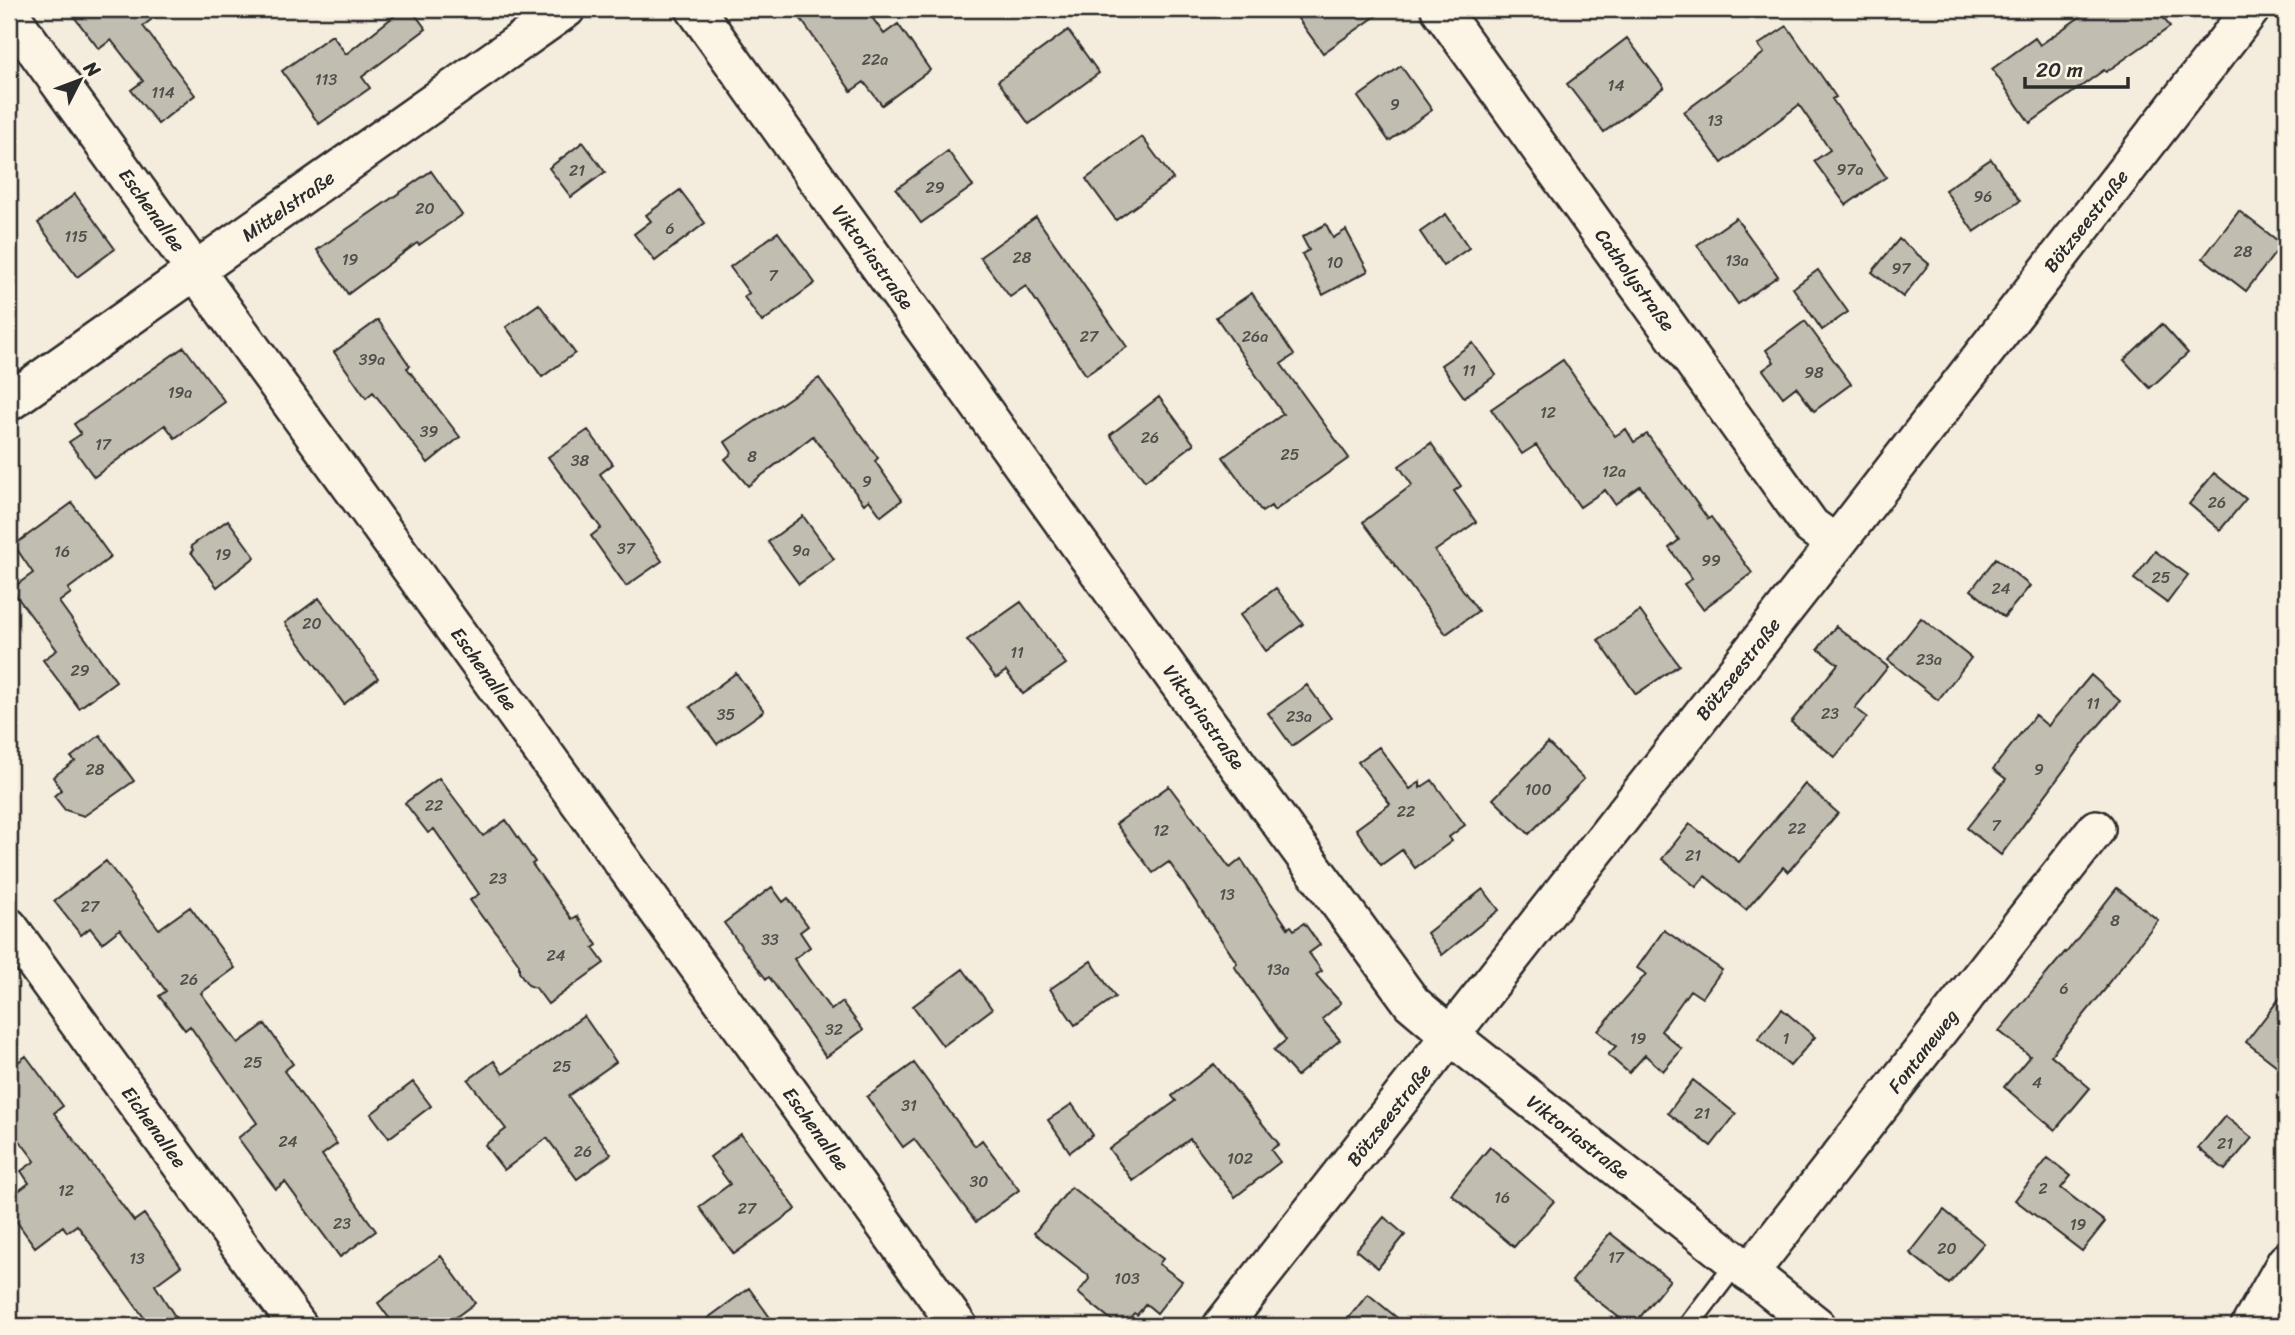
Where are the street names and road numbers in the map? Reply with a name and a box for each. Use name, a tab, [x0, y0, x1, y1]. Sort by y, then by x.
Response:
street label: Eschenallee	[110, 161, 194, 260]
street label: Mittelstraße	[234, 161, 342, 251]
street label: Bötzseestraße	[2035, 162, 2137, 280]
street label: Viktoriastraße	[823, 197, 923, 317]
street label: Catholystraße	[1586, 221, 1684, 339]
street label: Bötzseestraße	[1687, 610, 1789, 728]
street label: Eschenallee	[442, 620, 526, 719]
street label: Viktoriastraße	[1154, 657, 1254, 777]
street label: Fontaneweg	[1879, 1001, 1967, 1101]
street label: Bötzseestraße	[1338, 1056, 1440, 1174]
street label: Eichenallee	[113, 1079, 195, 1175]
street label: Eschenallee	[774, 1080, 858, 1179]
street label: Viktoriastraße	[1519, 1086, 1637, 1188]

